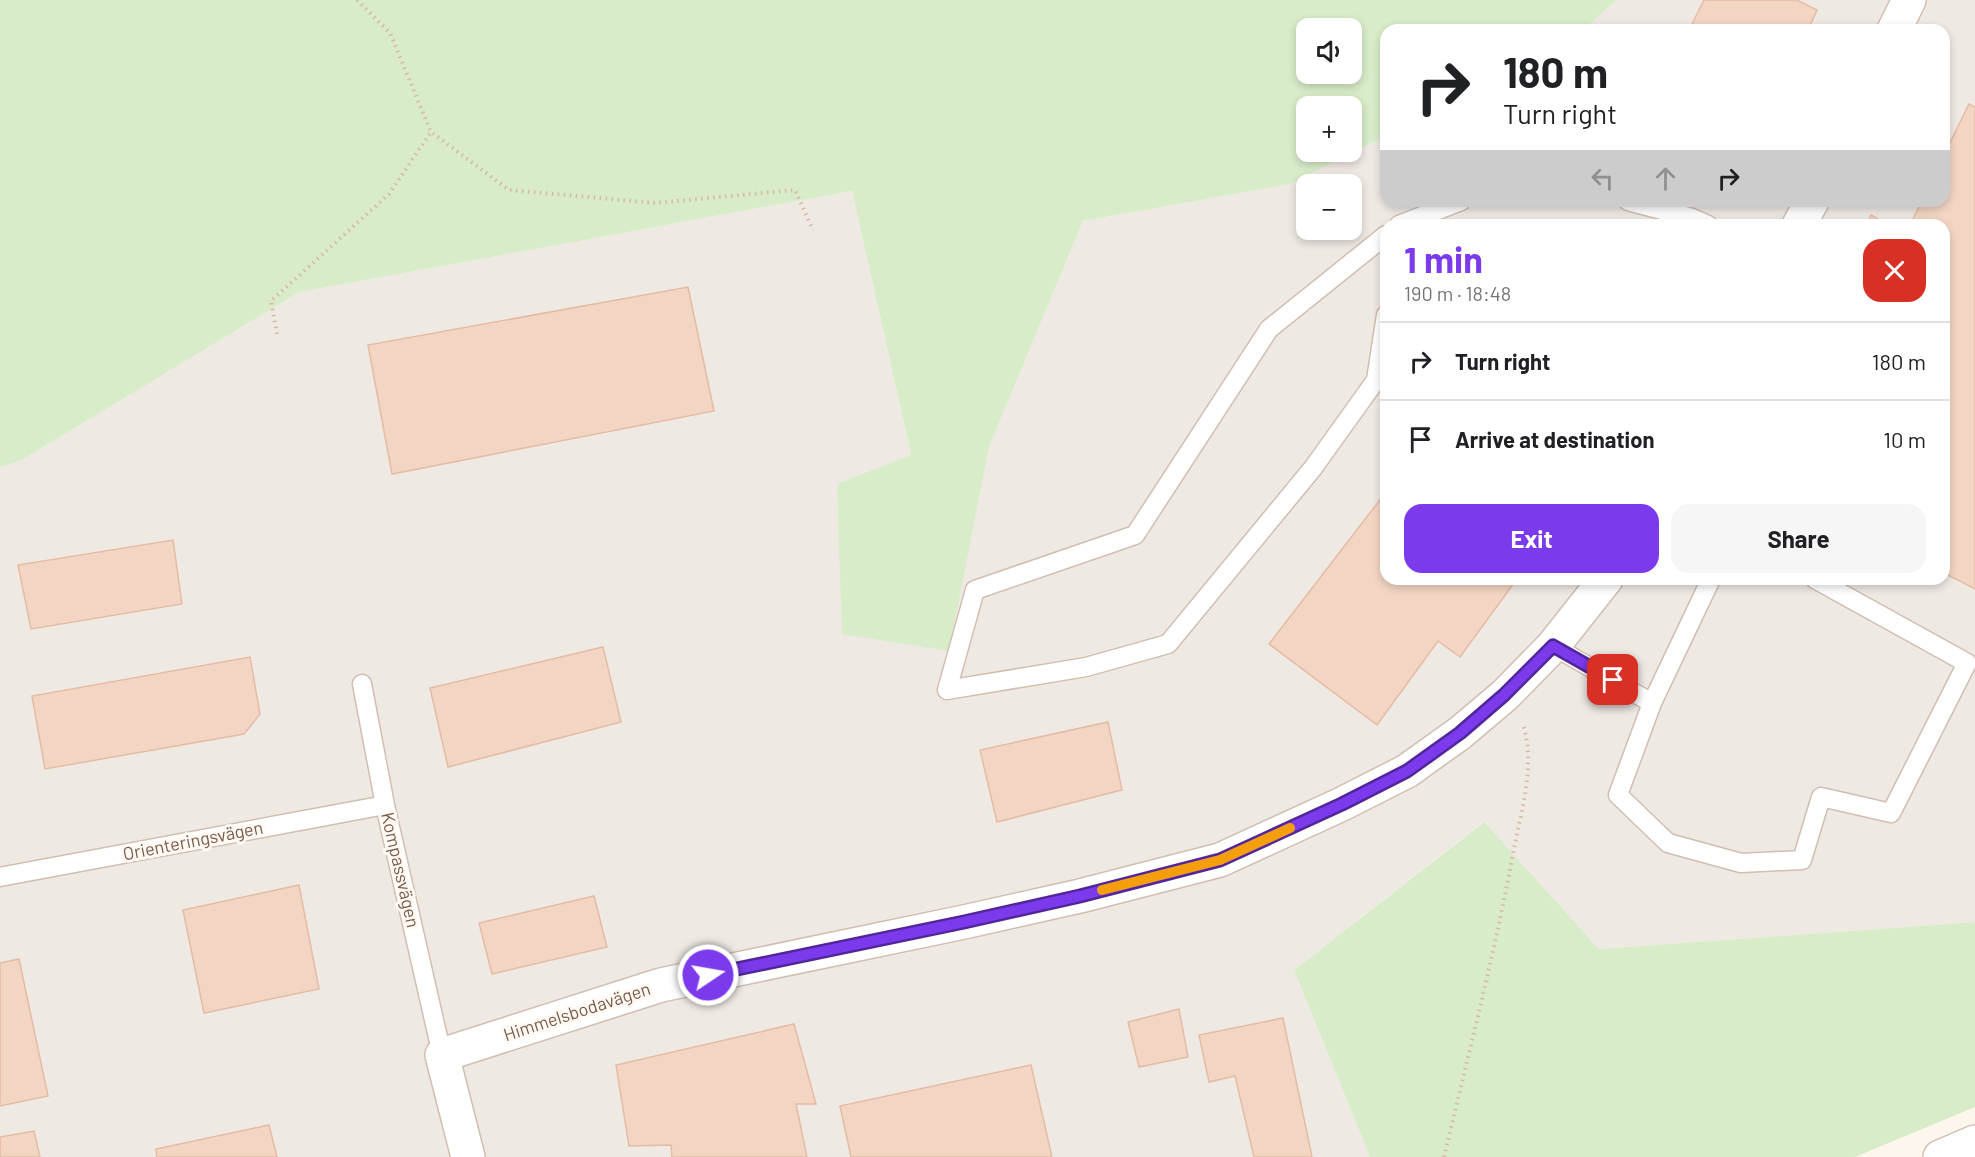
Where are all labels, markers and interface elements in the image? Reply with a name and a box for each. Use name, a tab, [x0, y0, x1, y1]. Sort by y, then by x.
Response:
map controls	[1296, 18, 1362, 240]
button: sound	[1296, 18, 1362, 84]
text: 180 m	[1503, 46, 1608, 96]
icon: right	[1404, 48, 1482, 126]
button: +	[1296, 96, 1362, 162]
text: Turn right	[1503, 97, 1617, 129]
icon: left	[1586, 162, 1619, 195]
icon: ahead	[1649, 162, 1682, 195]
icon: right	[1712, 162, 1745, 195]
button: −	[1296, 174, 1362, 240]
text: 1 min	[1404, 237, 1483, 280]
button: close	[1863, 239, 1926, 302]
text: 190 m · 18:48	[1404, 281, 1511, 305]
icon: right	[1404, 345, 1437, 378]
text: Turn right	[1455, 348, 1550, 374]
text: 180 m	[1872, 348, 1926, 374]
icon: arrive	[1404, 423, 1437, 456]
text: Arrive at destination	[1455, 426, 1654, 452]
text: 10 m	[1883, 426, 1926, 452]
button: Exit	[1404, 504, 1659, 573]
button: Share	[1671, 504, 1926, 573]
pin	[1587, 654, 1638, 705]
icon: arrive	[1596, 663, 1629, 696]
street label: Kompassvägen	[377, 810, 425, 930]
street label: Orienteringsvägen	[121, 816, 265, 864]
position arrow	[676, 943, 740, 1007]
street label: Himmelsbodavägen	[500, 977, 653, 1045]

